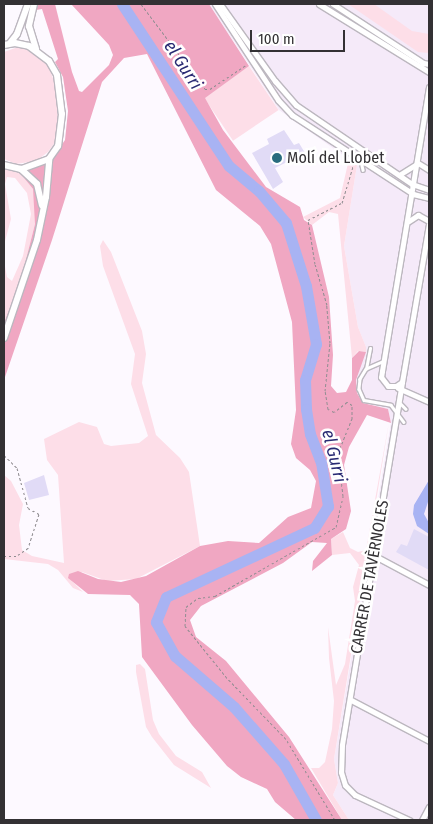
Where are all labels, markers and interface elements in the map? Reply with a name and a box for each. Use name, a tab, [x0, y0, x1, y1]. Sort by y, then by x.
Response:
scale bar	[253, 20, 348, 52]
text: 100 m	[258, 30, 295, 48]
water label: el Gurri	[159, 36, 207, 94]
place label: Molí del Llobet	[287, 148, 384, 168]
marker: Molí del Llobet	[271, 152, 283, 164]
water label: el Gurri	[317, 427, 351, 485]
street label: CARRER DE TAVÈRNOLES	[347, 499, 393, 655]

